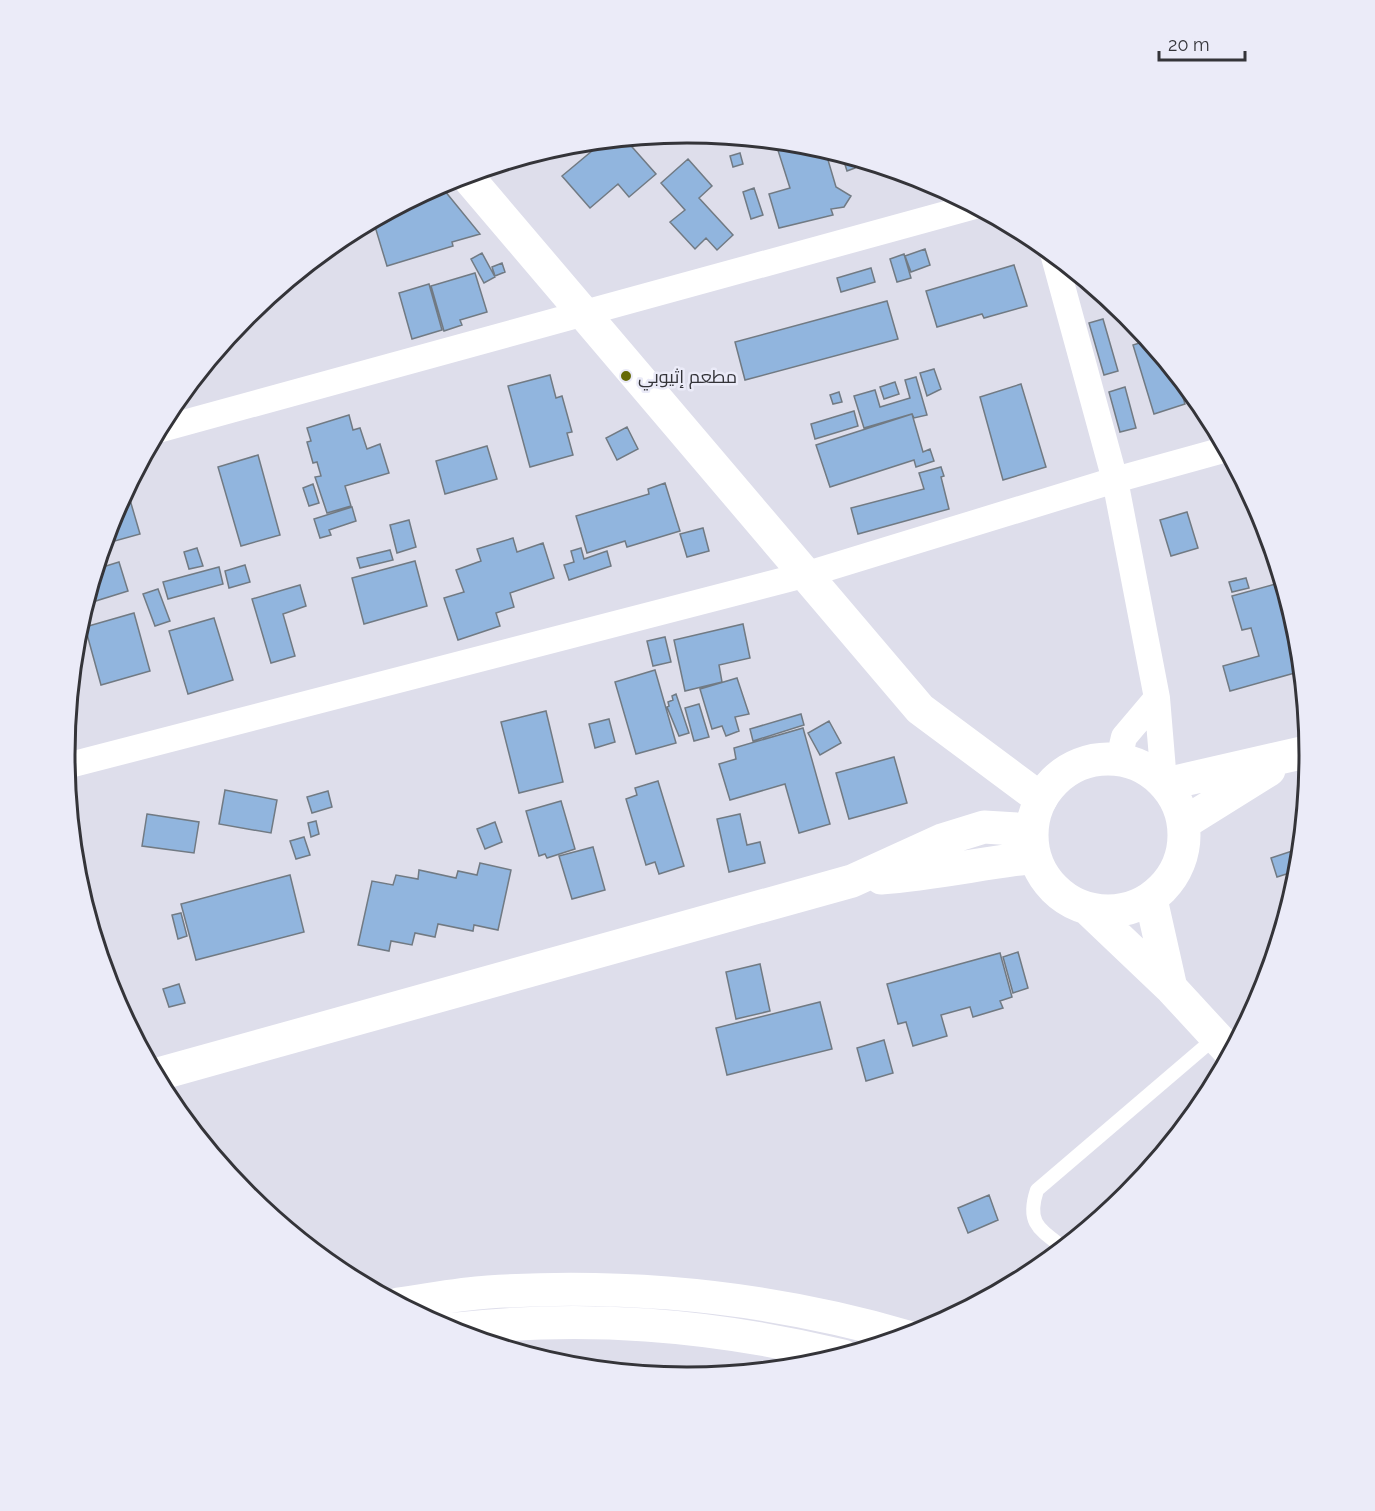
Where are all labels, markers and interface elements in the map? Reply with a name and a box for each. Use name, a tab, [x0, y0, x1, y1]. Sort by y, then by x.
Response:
scale bar	[1159, 24, 1244, 62]
text: 20 m	[1168, 34, 1210, 55]
place label: مطعم إثيوبي	[638, 366, 737, 391]
marker: مطعم إثيوبي	[619, 369, 633, 383]

